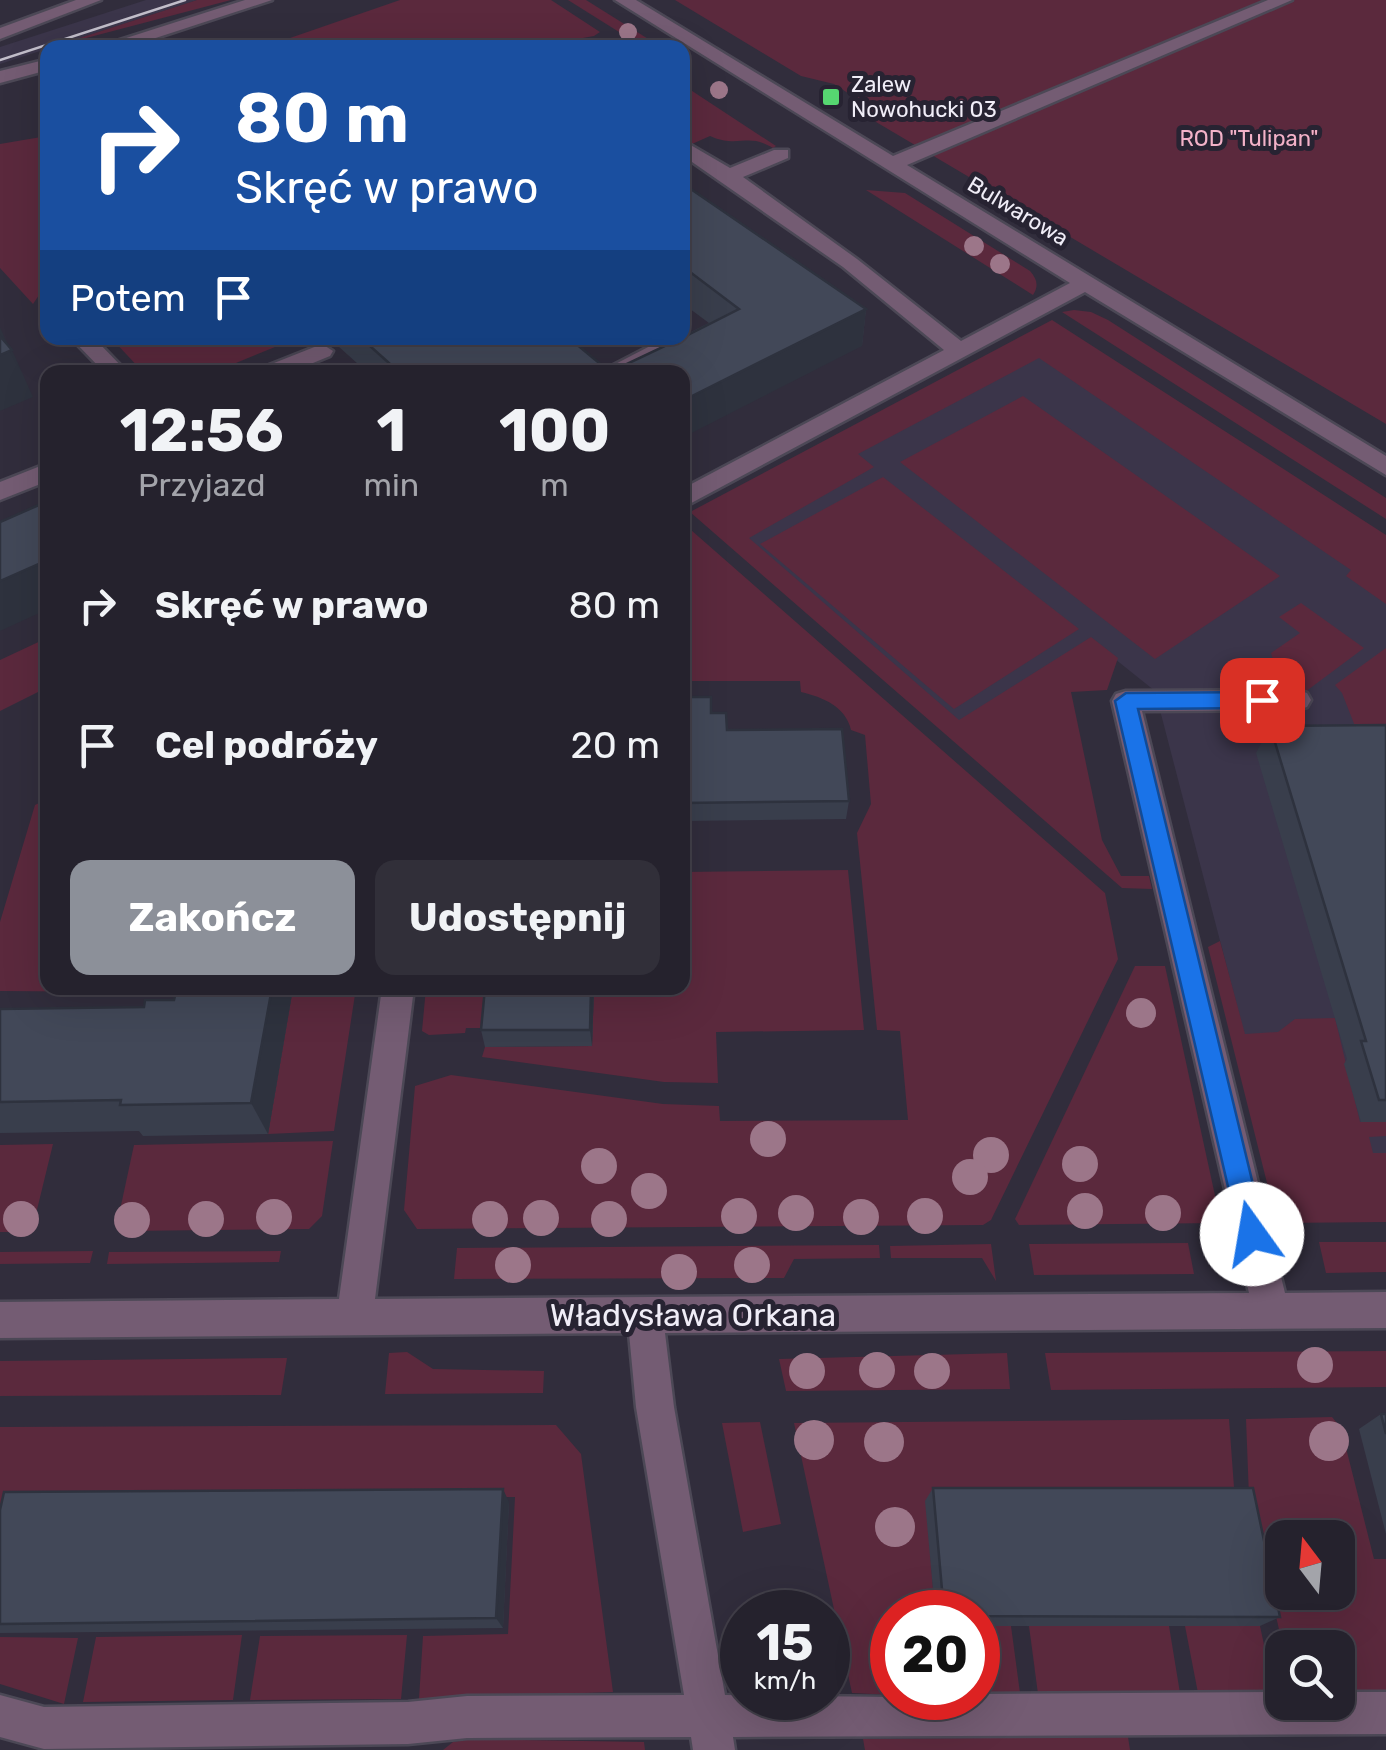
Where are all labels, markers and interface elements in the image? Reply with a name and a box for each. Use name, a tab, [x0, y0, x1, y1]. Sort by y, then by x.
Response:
place label: Zalew Nowohucki 03	[851, 71, 997, 123]
text: 80 m	[235, 77, 409, 160]
icon: right	[70, 80, 200, 210]
marker: Zalew Nowohucki 03	[820, 86, 842, 108]
park label: ROD "Tulipan"	[1179, 125, 1319, 152]
text: Skręć w prawo	[235, 161, 539, 214]
street label: Bulwarowa	[963, 170, 1073, 252]
icon: arrive	[206, 270, 261, 325]
text: Potem	[70, 275, 186, 321]
text: 12:56	[120, 395, 284, 466]
text: 1	[376, 395, 406, 466]
text: 100	[499, 395, 610, 466]
text: Przyjazd	[138, 466, 266, 504]
text: min	[364, 466, 419, 504]
text: m	[540, 466, 569, 504]
icon: right	[70, 578, 125, 633]
text: Skręć w prawo	[155, 582, 428, 628]
text: 80 m	[569, 582, 660, 628]
pin	[1220, 658, 1305, 743]
icon: arrive	[1235, 673, 1290, 728]
icon: arrive	[70, 718, 125, 773]
text: Cel podróży	[155, 722, 378, 768]
text: 20 m	[570, 722, 660, 768]
button: Zakończ	[70, 860, 355, 975]
button: Udostępnij	[375, 860, 660, 975]
position arrow	[1200, 1182, 1304, 1286]
street label: Władysława Orkana	[550, 1296, 836, 1334]
north arrow	[1265, 1520, 1355, 1610]
map controls	[1265, 1520, 1355, 1720]
speed limit sign: 20	[870, 1590, 1000, 1720]
text: 15	[756, 1613, 814, 1673]
button: search	[1265, 1630, 1355, 1720]
text: km/h	[754, 1666, 816, 1695]

